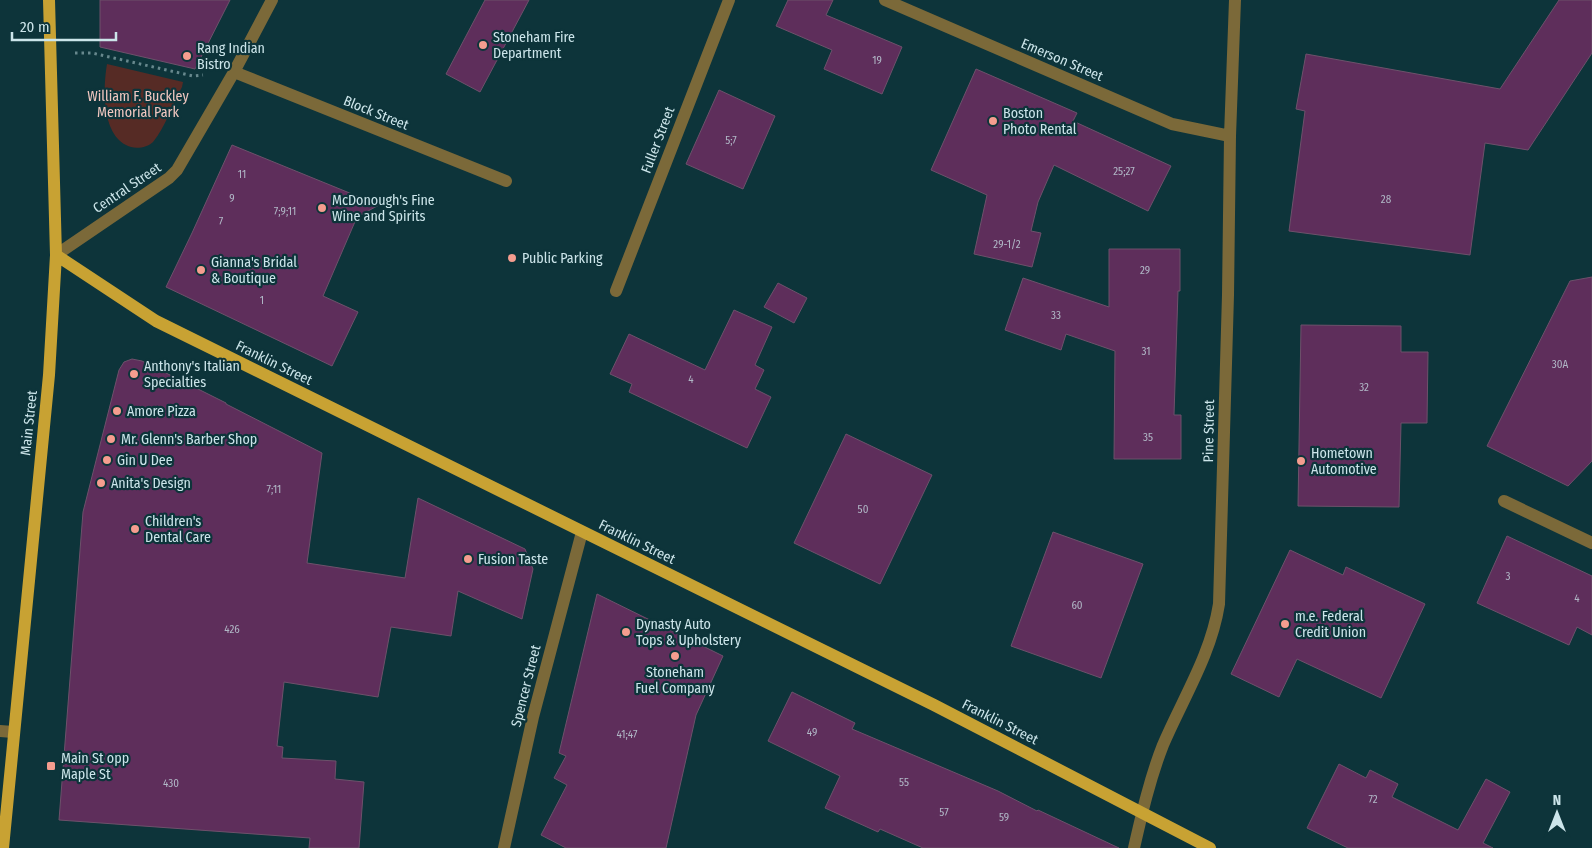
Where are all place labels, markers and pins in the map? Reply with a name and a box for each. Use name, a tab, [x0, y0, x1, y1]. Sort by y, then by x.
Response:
place label: Stoneham Fire Department	[493, 29, 575, 62]
marker: Stoneham Fire Department	[477, 39, 489, 51]
place label: Rang Indian Bistro	[197, 40, 265, 73]
marker: Rang Indian Bistro	[181, 50, 193, 62]
place label: Boston Photo Rental	[1003, 105, 1077, 138]
marker: Boston Photo Rental	[987, 115, 999, 127]
place label: McDonough's Fine Wine and Spirits	[332, 192, 435, 225]
marker: McDonough's Fine Wine and Spirits	[316, 202, 328, 214]
place label: Public Parking	[522, 250, 603, 267]
marker: Public Parking	[506, 252, 518, 264]
place label: Gianna's Bridal & Boutique	[211, 254, 297, 287]
marker: Gianna's Bridal & Boutique	[195, 264, 207, 276]
place label: Anthony's Italian Specialties	[144, 358, 240, 391]
marker: Anthony's Italian Specialties	[128, 368, 140, 380]
place label: Amore Pizza	[127, 403, 196, 420]
marker: Amore Pizza	[111, 405, 123, 417]
place label: Mr. Glenn's Barber Shop	[121, 431, 257, 448]
marker: Mr. Glenn's Barber Shop	[105, 433, 117, 445]
place label: Hometown Automotive	[1311, 445, 1377, 478]
place label: Gin U Dee	[117, 452, 173, 469]
marker: Gin U Dee	[101, 454, 113, 466]
marker: Hometown Automotive	[1295, 455, 1307, 467]
place label: Anita's Design	[111, 475, 191, 492]
marker: Anita's Design	[95, 477, 107, 489]
place label: Children's Dental Care	[145, 513, 211, 546]
marker: Children's Dental Care	[129, 523, 141, 535]
place label: Fusion Taste	[478, 551, 548, 568]
marker: Fusion Taste	[462, 553, 474, 565]
place label: m.e. Federal Credit Union	[1295, 608, 1366, 641]
place label: Dynasty Auto Tops & Upholstery	[636, 616, 742, 649]
marker: m.e. Federal Credit Union	[1279, 618, 1291, 630]
marker: Dynasty Auto Tops & Upholstery	[620, 626, 632, 638]
marker: Stoneham Fuel Company	[669, 650, 681, 662]
place label: Stoneham Fuel Company	[635, 664, 716, 697]
place label: Main St opp Maple St	[61, 750, 129, 783]
marker: Main St opp Maple St	[45, 760, 57, 772]

